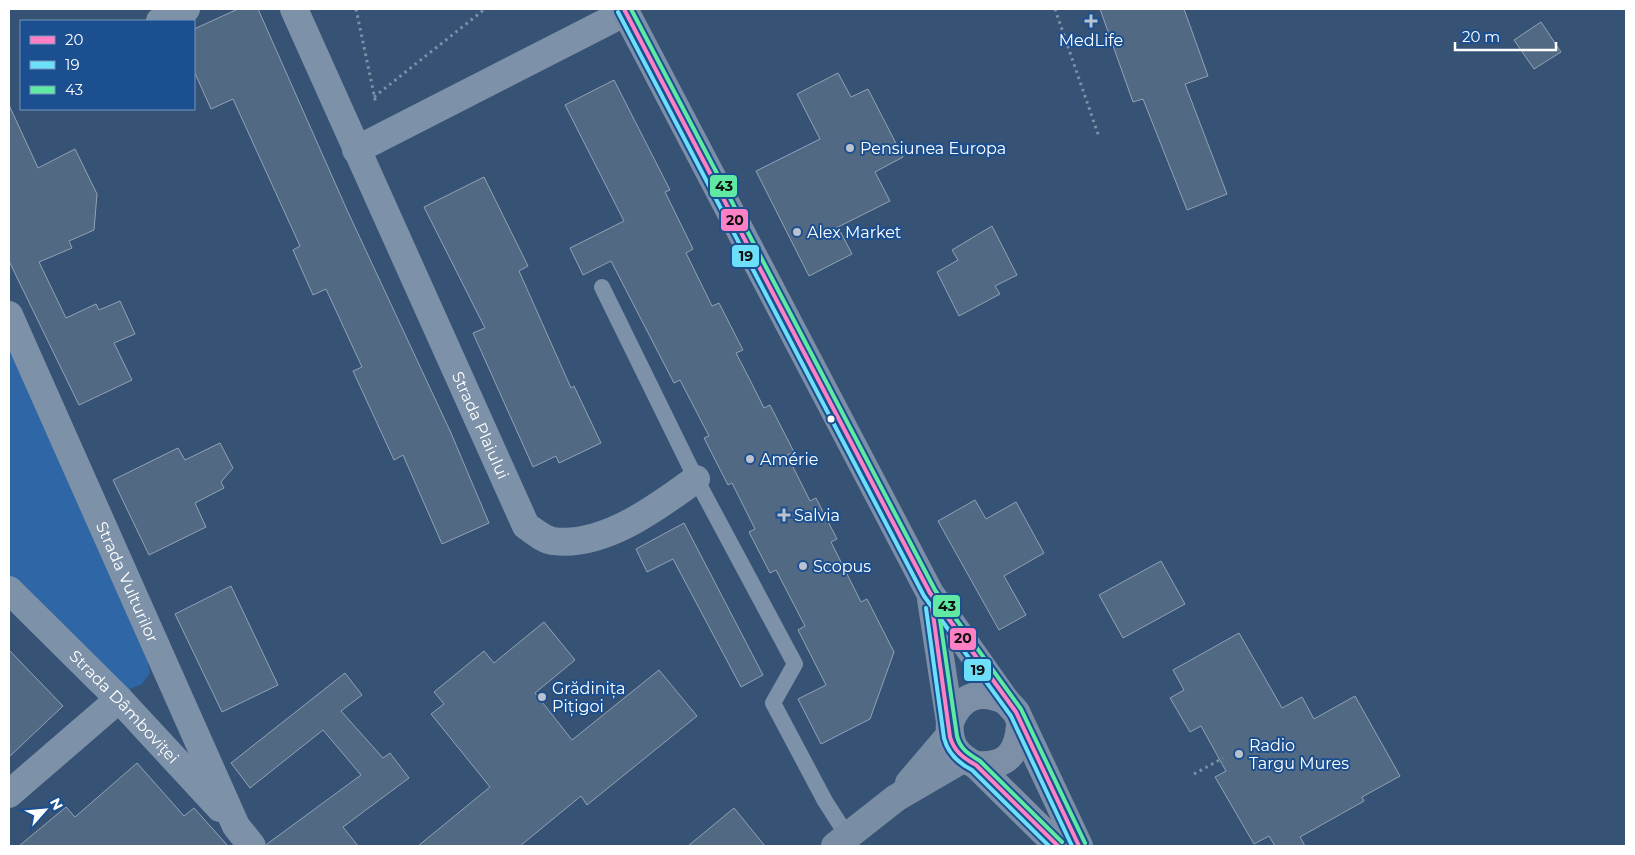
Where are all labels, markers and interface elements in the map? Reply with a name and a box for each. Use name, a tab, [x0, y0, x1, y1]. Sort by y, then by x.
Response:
marker: MedLife	[1084, 14, 1098, 28]
legend	[20, 20, 195, 110]
scale bar	[1455, 20, 1556, 52]
text: 20 m	[1462, 27, 1500, 46]
text: 20	[65, 30, 83, 49]
place label: MedLife	[1059, 31, 1123, 50]
text: 19	[65, 55, 80, 74]
text: 43	[65, 80, 83, 99]
place label: Pensiunea Europa	[860, 139, 1006, 158]
marker: Pensiunea Europa	[844, 142, 856, 154]
line badge: 43	[709, 174, 738, 198]
text: 43	[715, 177, 733, 195]
line badge: 20	[720, 208, 749, 232]
text: 20	[726, 211, 744, 229]
place label: Alex Market	[807, 223, 902, 242]
marker: Alex Market	[791, 226, 803, 238]
line badge: 19	[731, 244, 760, 268]
text: 19	[739, 247, 753, 265]
street label: Strada Plaiului	[448, 368, 513, 482]
unlabelled marker	[826, 414, 836, 424]
place label: Amérie	[760, 450, 818, 469]
marker: Amérie	[744, 453, 756, 465]
place label: Salvia	[794, 506, 840, 525]
marker: Salvia	[778, 509, 790, 521]
street label: Strada Vulturilor	[92, 518, 163, 645]
place label: Scopus	[813, 557, 871, 576]
marker: Scopus	[797, 560, 809, 572]
line badge: 43	[932, 594, 961, 618]
text: 43	[938, 597, 956, 615]
line badge: 20	[949, 627, 977, 651]
text: 20	[954, 629, 972, 647]
street label: Strada Dâmboviței	[66, 646, 183, 767]
line badge: 19	[963, 658, 992, 682]
text: 19	[971, 661, 985, 679]
place label: Grădinița Pițigoi	[552, 679, 625, 717]
marker: Grădinița Pițigoi	[536, 691, 548, 703]
place label: Radio Targu Mures	[1249, 736, 1349, 773]
marker: Radio Targu Mures	[1233, 748, 1245, 760]
north arrow	[20, 785, 70, 835]
text: N	[46, 795, 67, 813]

